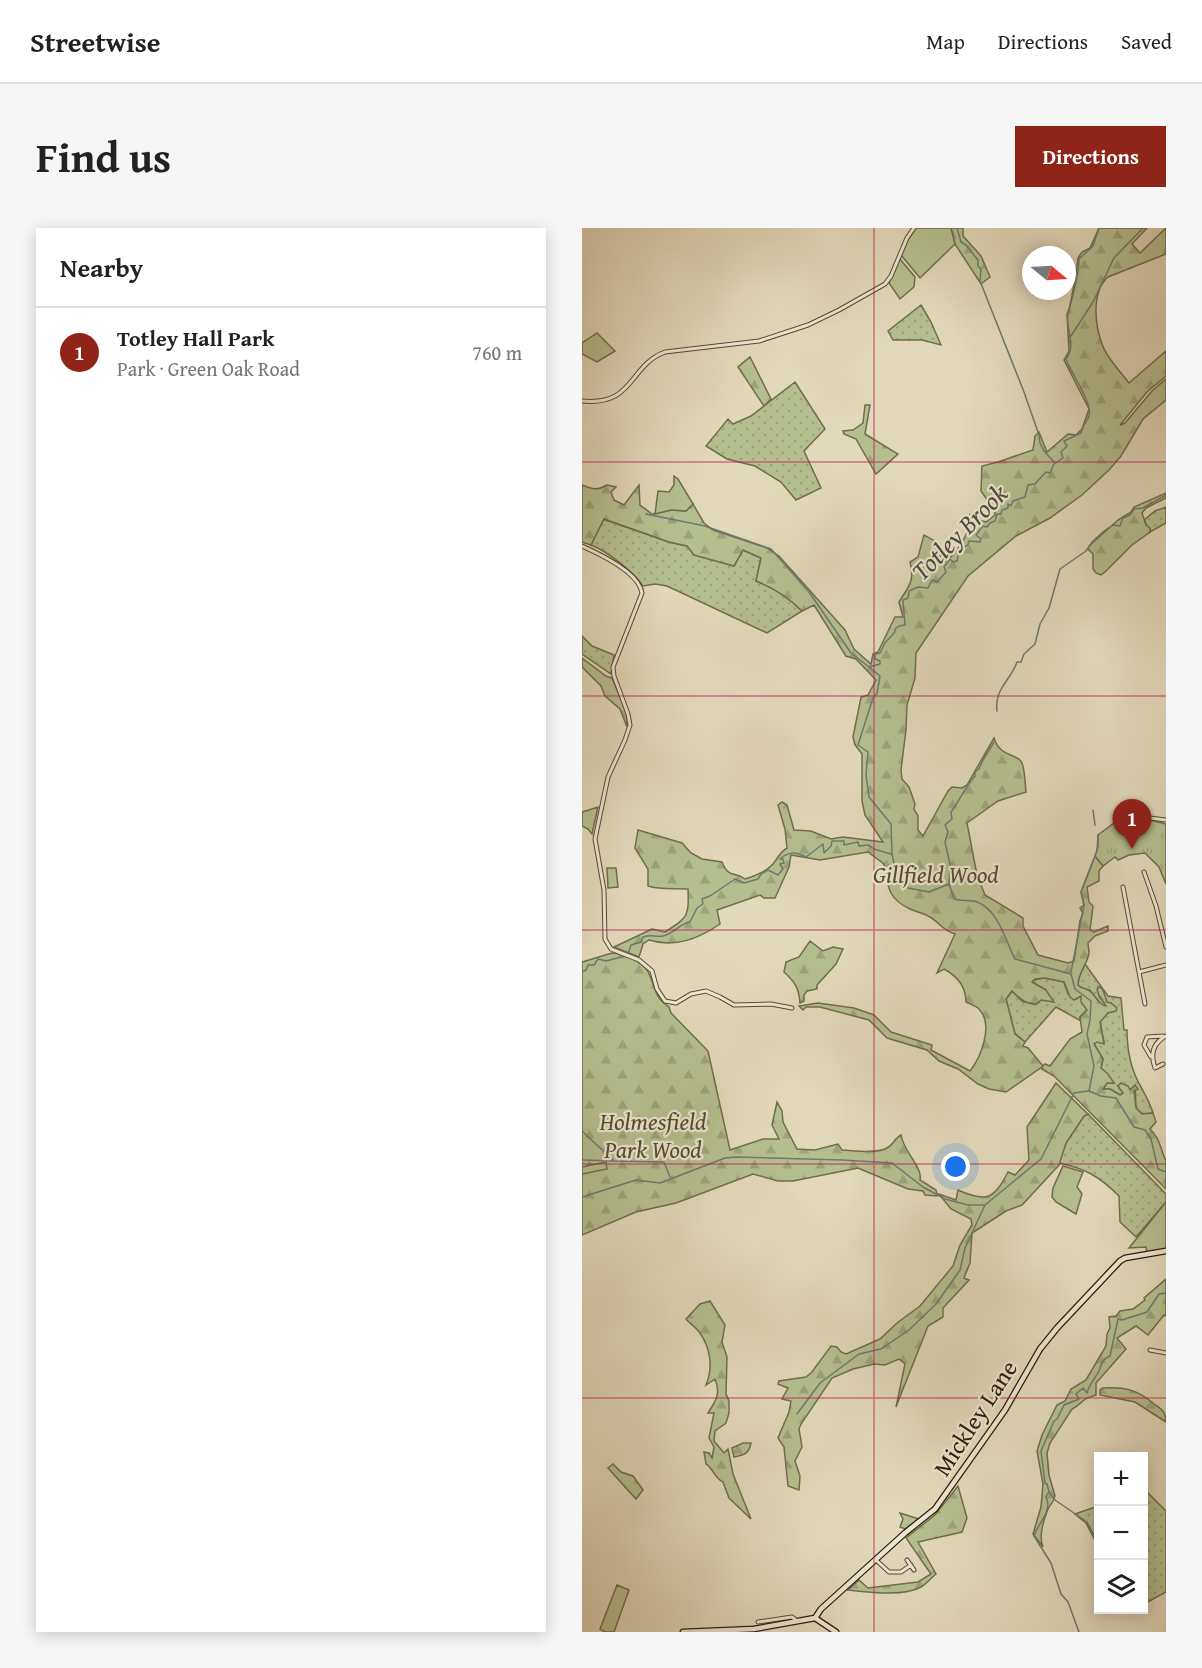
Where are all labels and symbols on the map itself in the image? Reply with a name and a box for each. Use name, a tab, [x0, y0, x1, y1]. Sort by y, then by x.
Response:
north arrow	[1022, 246, 1076, 300]
water label: Totley Brook	[902, 475, 1016, 589]
pin: 1	[1112, 800, 1152, 849]
park label: Gillfield Wood	[873, 857, 999, 892]
park label: Holmesfield Park Wood	[598, 1104, 707, 1167]
your location	[941, 1152, 970, 1181]
street label: Mickley Lane	[924, 1353, 1026, 1483]

